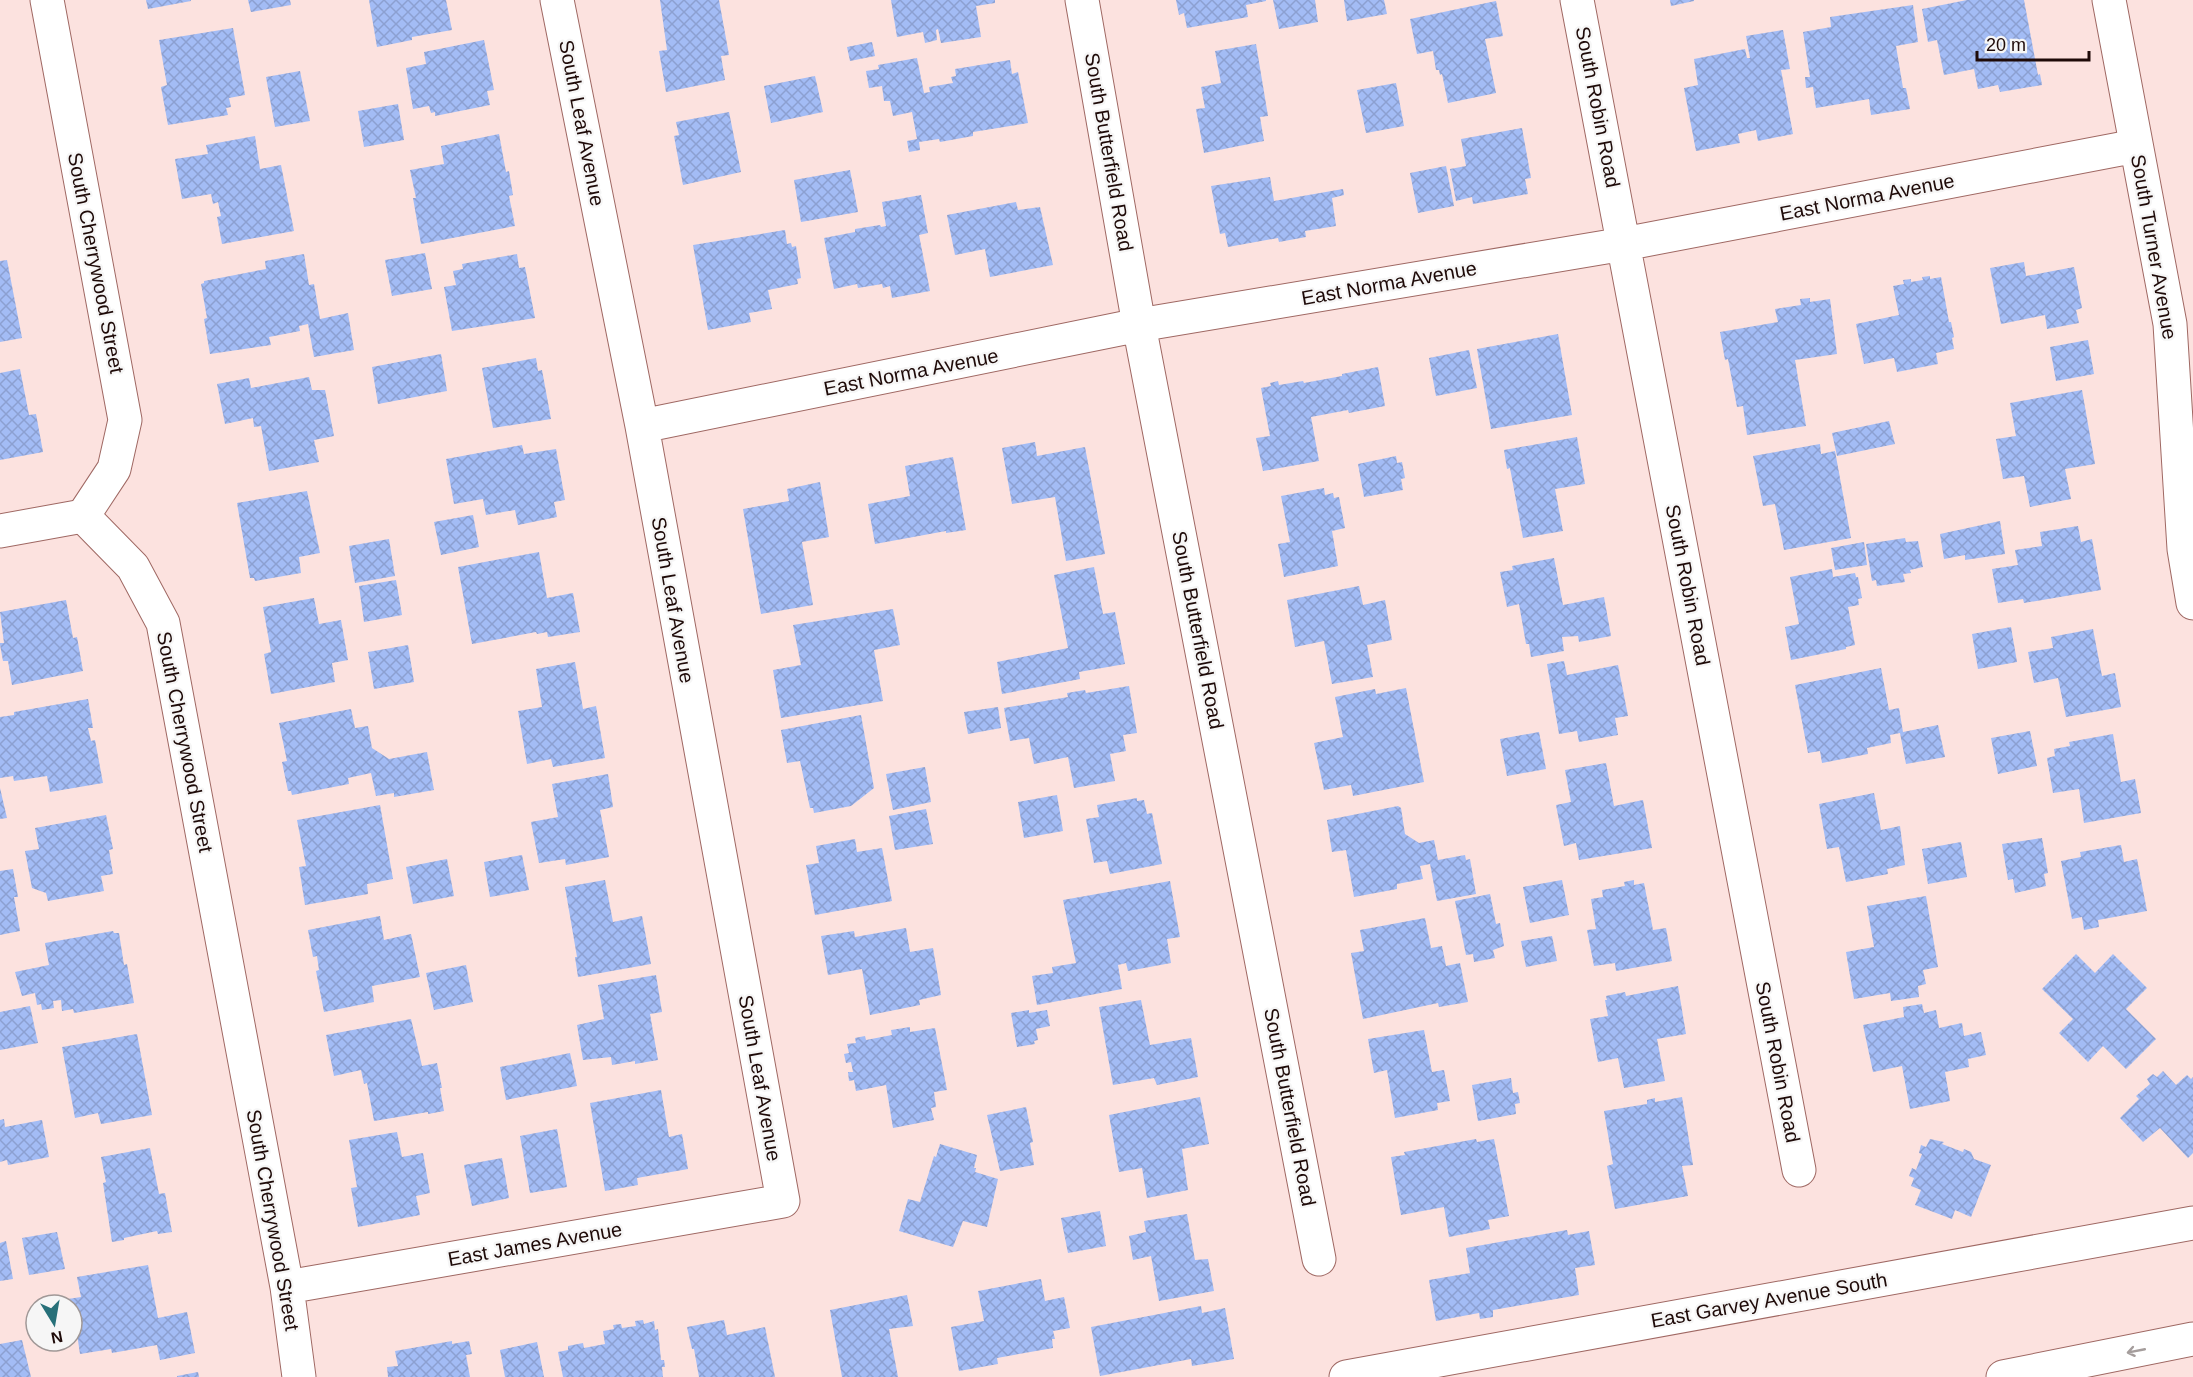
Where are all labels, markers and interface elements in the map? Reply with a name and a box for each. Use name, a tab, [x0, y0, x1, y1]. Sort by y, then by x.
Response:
scale bar	[1977, 24, 2090, 62]
street label: South Robin Road	[1572, 25, 1624, 189]
text: 20 m	[1986, 35, 2026, 55]
street label: South Leaf Avenue	[555, 38, 609, 208]
street label: South Butterfield Road	[1081, 51, 1137, 253]
street label: South Cherrywood Street	[64, 151, 128, 376]
street label: South Turner Avenue	[2127, 153, 2181, 341]
street label: East Norma Avenue	[1778, 169, 1956, 225]
street label: East Norma Avenue	[1300, 257, 1478, 309]
street label: East Norma Avenue	[822, 344, 1000, 400]
street label: South Robin Road	[1662, 503, 1714, 667]
street label: South Leaf Avenue	[648, 515, 698, 685]
street label: South Butterfield Road	[1168, 529, 1228, 731]
street label: South Cherrywood Street	[153, 630, 217, 855]
street label: South Robin Road	[1752, 980, 1804, 1144]
street label: South Leaf Avenue	[735, 993, 785, 1163]
street label: South Butterfield Road	[1260, 1006, 1320, 1208]
street label: South Cherrywood Street	[243, 1108, 303, 1333]
street label: East James Avenue	[446, 1218, 624, 1270]
street label: East Garvey Avenue South	[1649, 1268, 1889, 1332]
north arrow	[24, 1293, 84, 1353]
text: N	[49, 1328, 64, 1347]
one-way arrow	[2126, 1346, 2146, 1357]

